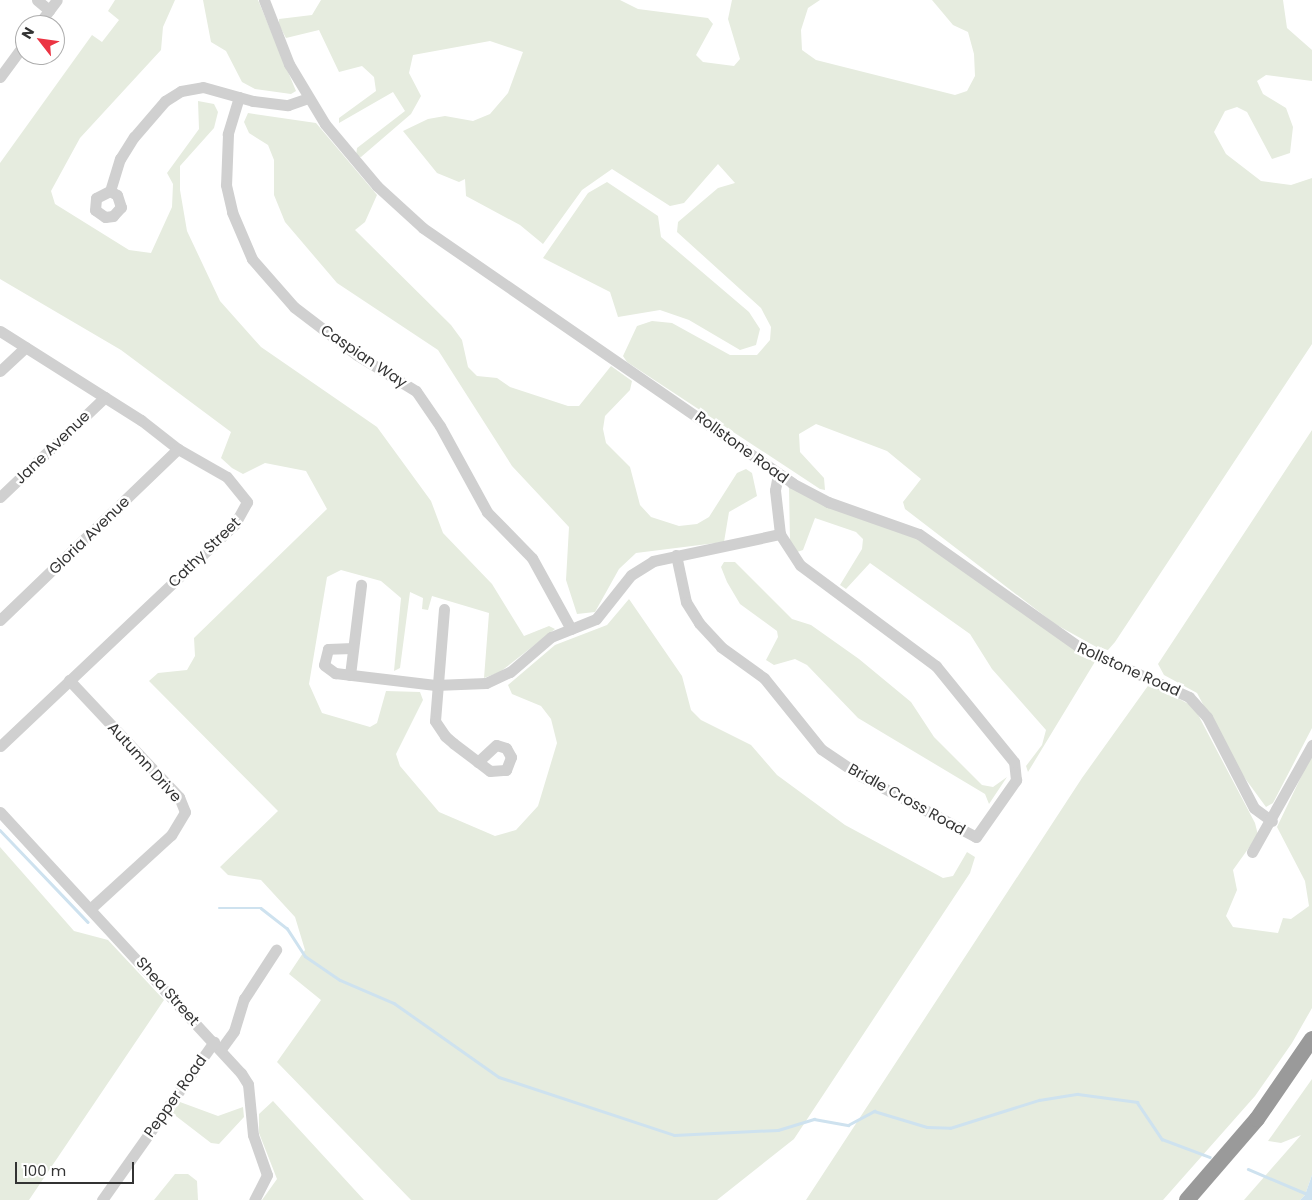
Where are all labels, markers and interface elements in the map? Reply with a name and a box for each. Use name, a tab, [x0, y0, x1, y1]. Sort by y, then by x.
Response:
north arrow	[15, 15, 65, 65]
text: N	[17, 23, 39, 43]
street label: Caspian Way	[317, 320, 411, 392]
street label: Jane Avenue	[11, 407, 93, 487]
street label: Rollstone Road	[692, 407, 792, 487]
street label: Gloria Avenue	[45, 492, 133, 578]
street label: Cathy Street	[164, 513, 244, 591]
street label: Rollstone Road	[1075, 638, 1183, 700]
street label: Autumn Drive	[104, 718, 186, 806]
street label: Bridle Cross Road	[845, 759, 969, 839]
street label: Shea Street	[133, 953, 203, 1029]
street label: Pepper Road	[140, 1051, 210, 1141]
scale bar	[18, 1152, 136, 1184]
text: 100 m	[23, 1160, 66, 1181]

